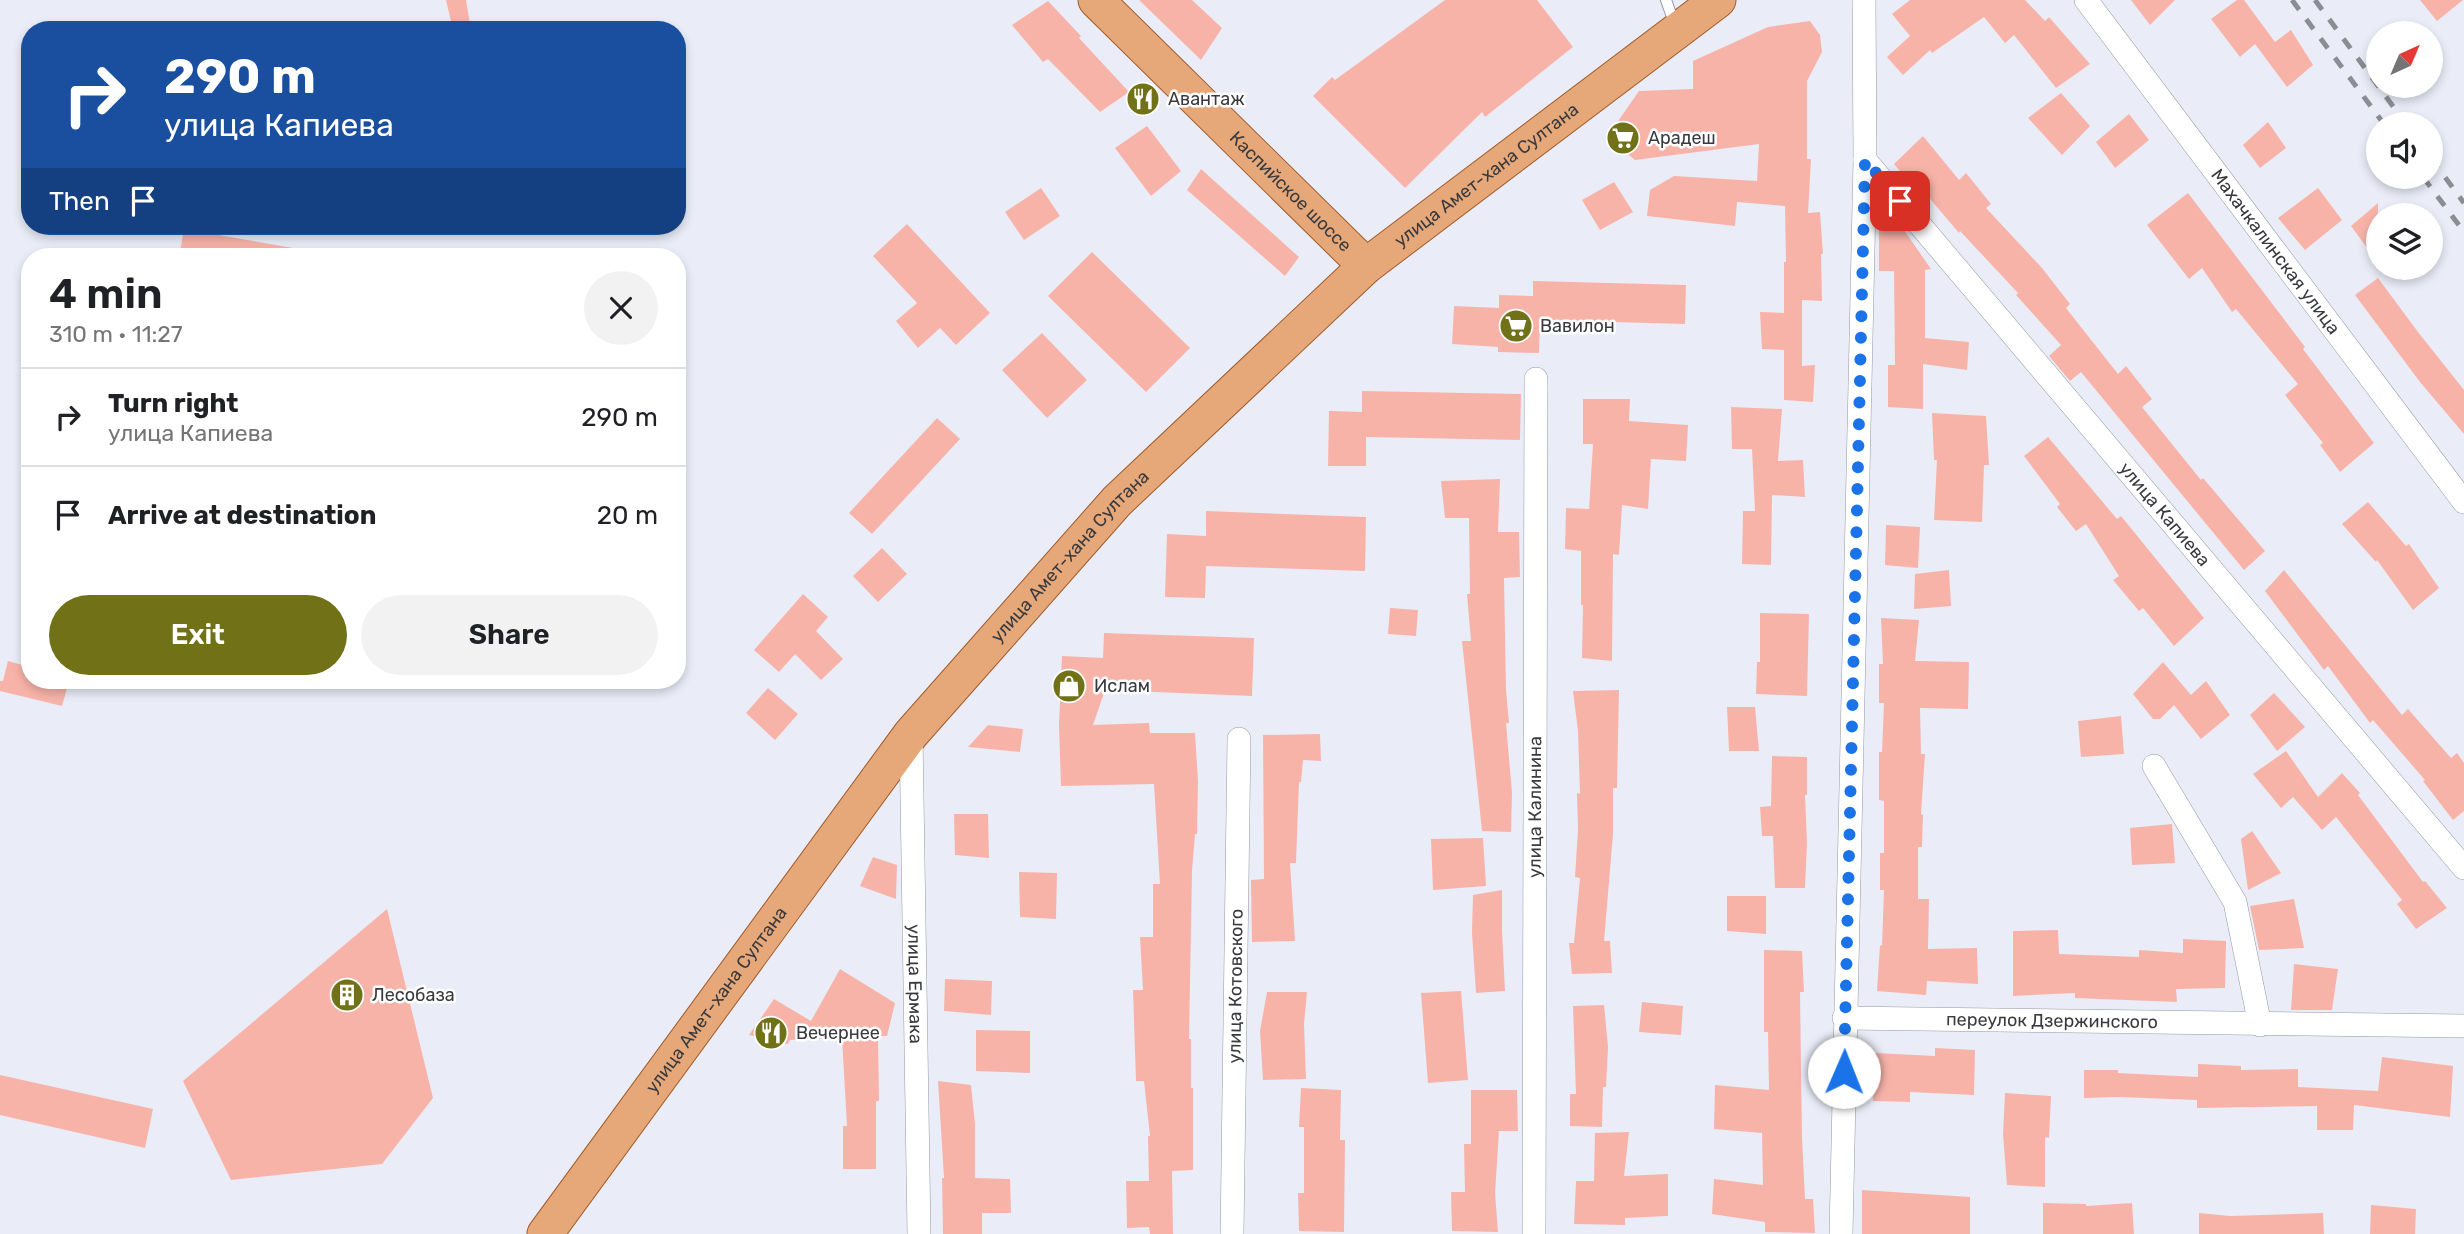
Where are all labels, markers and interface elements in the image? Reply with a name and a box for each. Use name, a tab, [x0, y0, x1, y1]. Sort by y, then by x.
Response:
north arrow	[2366, 21, 2443, 98]
map controls	[2366, 21, 2443, 280]
text: 290 m	[164, 47, 316, 105]
icon: right	[49, 49, 140, 140]
restaurant icon: Авантаж	[1124, 80, 1162, 118]
place label: Авантаж	[1168, 88, 1245, 110]
street label: улица Амет-хана Султана	[1390, 98, 1583, 252]
text: улица Капиева	[164, 106, 394, 144]
button: sound	[2366, 112, 2443, 189]
supermarket icon: Арадеш	[1604, 119, 1642, 157]
street label: Каспийское шоссе	[1225, 127, 1356, 256]
place label: Арадеш	[1648, 127, 1716, 149]
street label: Махачкалинская улица	[2206, 165, 2345, 339]
pin	[1870, 171, 1930, 231]
icon: arrive	[124, 182, 162, 220]
icon: arrive	[1881, 182, 1919, 220]
text: Then	[49, 186, 110, 217]
button: layers	[2366, 203, 2443, 280]
text: 4 min	[49, 269, 163, 319]
button: close	[584, 271, 658, 345]
supermarket icon: Вавилон	[1497, 307, 1535, 345]
place label: Вавилон	[1540, 315, 1615, 337]
text: 310 m · 11:27	[49, 320, 183, 348]
text: Turn right	[108, 388, 238, 419]
icon: right	[49, 398, 87, 436]
text: 290 m	[581, 402, 658, 433]
text: улица Капиева	[108, 419, 273, 447]
street label: улица Капиева	[2114, 458, 2215, 571]
street label: улица Амет-хана Султана	[986, 466, 1154, 647]
icon: arrive	[49, 496, 87, 534]
text: Arrive at destination	[108, 500, 376, 531]
text: 20 m	[597, 500, 658, 531]
button: Exit	[49, 595, 347, 675]
button: Share	[361, 595, 658, 675]
shop icon: Ислам	[1050, 667, 1088, 705]
place label: Ислам	[1094, 675, 1150, 697]
street label: улица Калинина	[1524, 736, 1546, 878]
street label: улица Амет-хана Султана	[641, 903, 792, 1097]
street label: улица Котовского	[1223, 909, 1248, 1063]
street label: улица Ермака	[903, 924, 927, 1044]
building icon: Лесобаза	[328, 976, 366, 1014]
place label: Лесобаза	[372, 984, 455, 1006]
street label: переулок Дзержинского	[1946, 1008, 2158, 1033]
restaurant icon: Вечернее	[752, 1014, 790, 1052]
place label: Вечернее	[796, 1022, 880, 1044]
position arrow	[1807, 1035, 1881, 1109]

